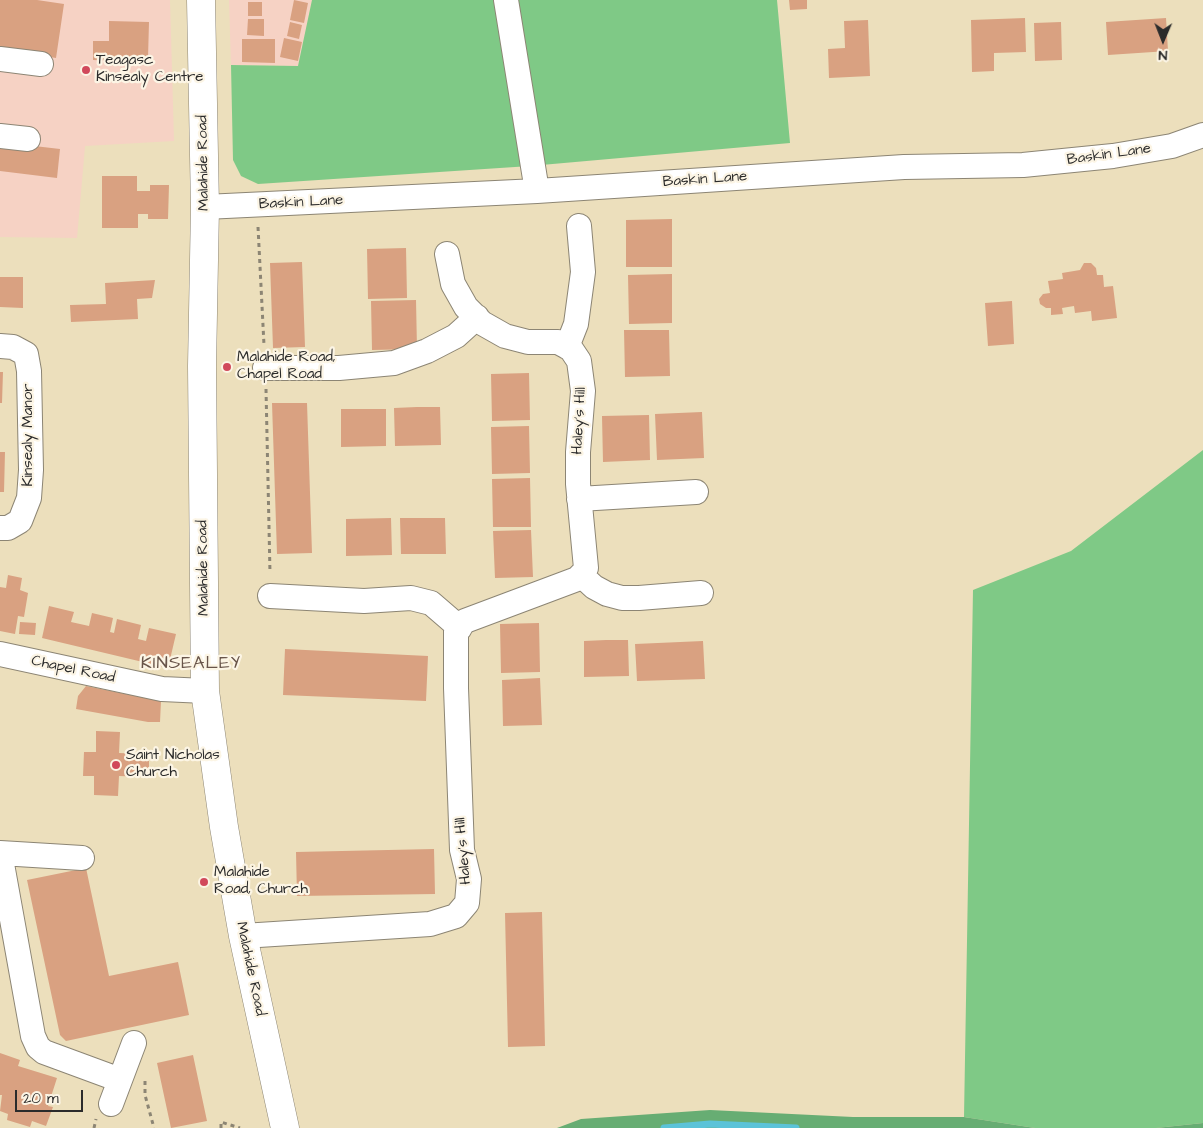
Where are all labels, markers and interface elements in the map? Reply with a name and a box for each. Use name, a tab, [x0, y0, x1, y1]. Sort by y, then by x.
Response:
north arrow	[1138, 15, 1188, 65]
text: N	[1158, 45, 1167, 65]
place label: Teagasc Kinsealy Centre	[96, 52, 203, 87]
marker: Teagasc Kinsealy Centre	[80, 64, 92, 76]
street label: Malahide Road	[194, 115, 214, 211]
street label: Baskin Lane	[1066, 140, 1152, 170]
street label: Baskin Lane	[662, 168, 748, 192]
street label: Baskin Lane	[258, 192, 344, 214]
place label: Malahide Road, Chapel Road	[237, 349, 336, 384]
marker: Malahide Road, Chapel Road	[221, 361, 233, 373]
street label: Kinsealy Manor	[20, 384, 38, 486]
street label: Haley's Hill	[569, 387, 591, 455]
street label: Malahide Road	[194, 520, 214, 616]
street label: Chapel Road	[30, 652, 116, 688]
district label: KINSEALEY	[140, 653, 242, 675]
place label: Saint Nicholas Church	[126, 747, 220, 782]
marker: Saint Nicholas Church	[110, 759, 122, 771]
street label: Haley's Hill	[452, 817, 476, 885]
place label: Malahide Road, Church	[214, 864, 308, 899]
marker: Malahide Road, Church	[198, 876, 210, 888]
street label: Malahide Road	[231, 920, 269, 1018]
scale bar	[18, 1080, 85, 1112]
text: 20 m	[23, 1088, 59, 1109]

